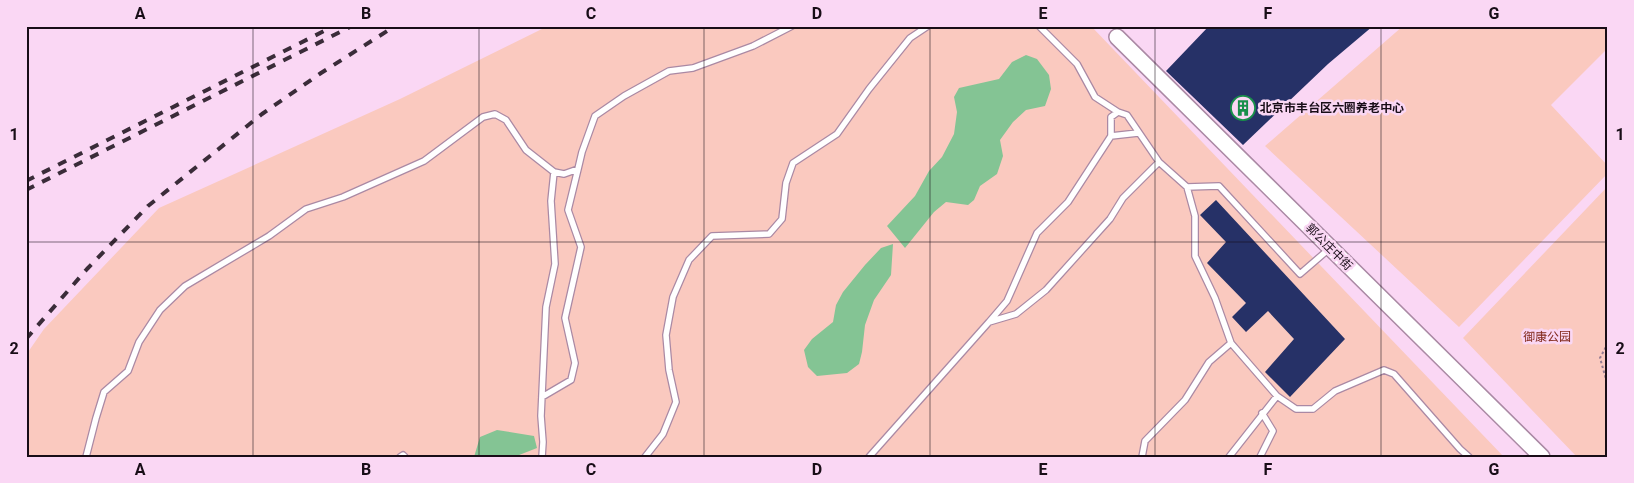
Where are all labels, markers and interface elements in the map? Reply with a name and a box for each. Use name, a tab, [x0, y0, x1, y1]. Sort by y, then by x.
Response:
text: A	[135, 4, 146, 23]
text: B	[361, 4, 371, 23]
text: C	[586, 4, 596, 23]
text: D	[812, 4, 822, 23]
text: E	[1039, 4, 1048, 23]
text: F	[1264, 4, 1273, 23]
text: G	[1489, 4, 1500, 23]
building icon: 北京市丰台区六圈养老中心	[1230, 95, 1256, 121]
place label: 北京市丰台区六圈养老中心	[1260, 101, 1404, 115]
text: 1	[9, 125, 19, 144]
text: 1	[1615, 125, 1625, 144]
street label: 郭公庄中街	[1303, 221, 1355, 273]
park label: 御康公园	[1523, 330, 1571, 344]
text: 2	[9, 339, 19, 358]
text: 2	[1615, 339, 1625, 358]
text: A	[135, 460, 146, 479]
text: B	[361, 460, 371, 479]
text: C	[586, 460, 596, 479]
text: D	[812, 460, 822, 479]
text: E	[1039, 460, 1048, 479]
text: F	[1264, 460, 1273, 479]
text: G	[1489, 460, 1500, 479]

